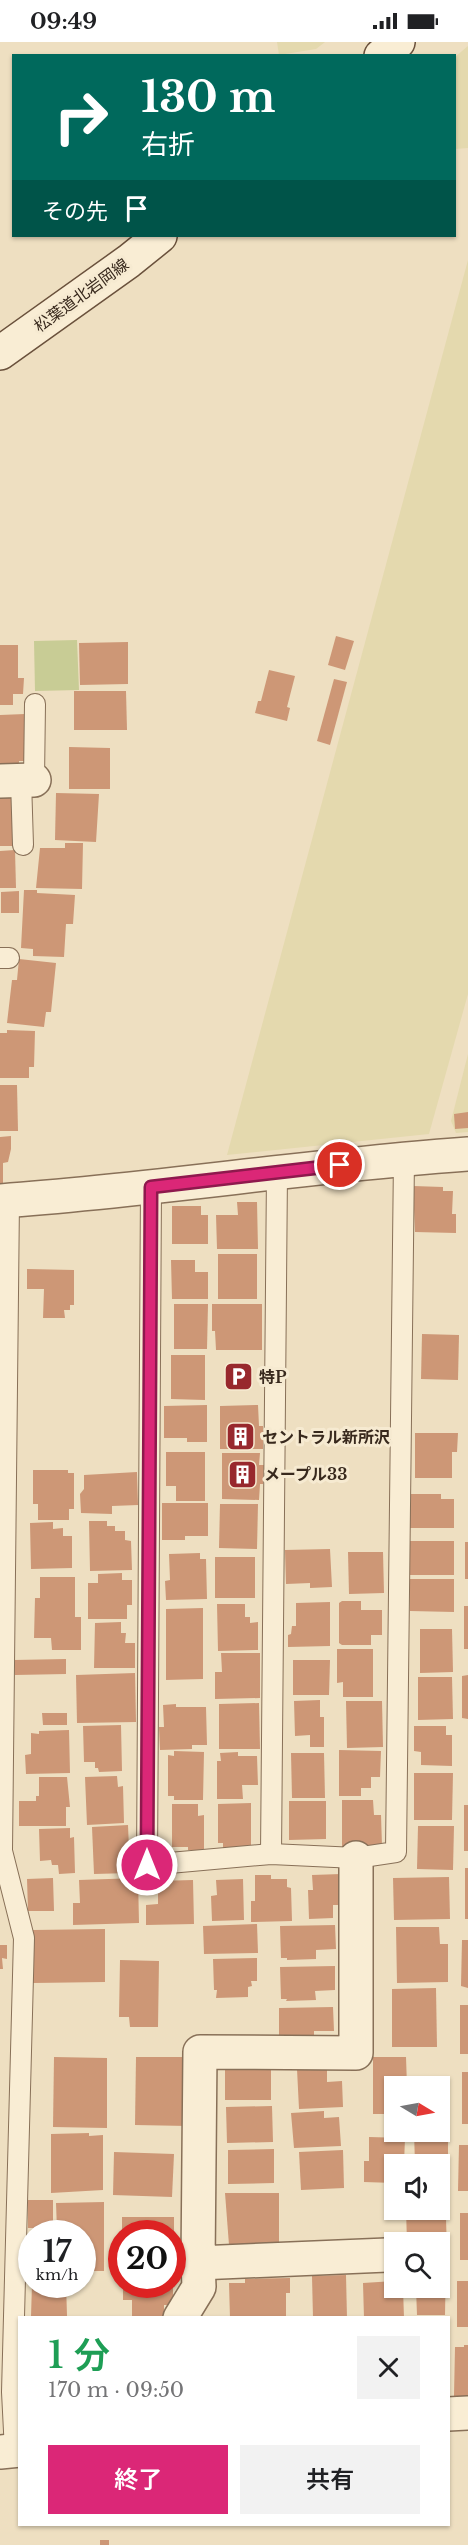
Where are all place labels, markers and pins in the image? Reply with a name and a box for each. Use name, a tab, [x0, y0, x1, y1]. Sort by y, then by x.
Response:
pin	[314, 1139, 365, 1190]
parking icon: 特P	[222, 1361, 254, 1393]
place label: 特P	[259, 1367, 287, 1387]
building icon: セントラル新所沢	[225, 1421, 257, 1453]
place label: セントラル新所沢	[262, 1427, 390, 1447]
building icon: メープル33	[227, 1458, 259, 1490]
place label: メープル33	[264, 1464, 347, 1484]

